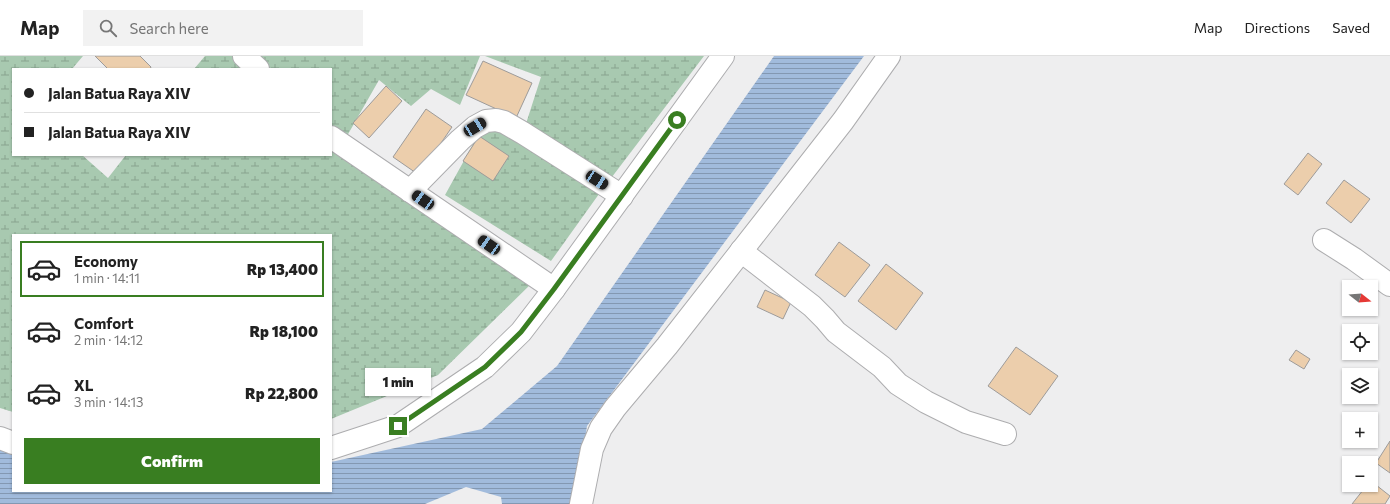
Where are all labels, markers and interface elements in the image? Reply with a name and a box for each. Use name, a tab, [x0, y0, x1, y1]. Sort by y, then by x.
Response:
search box	[83, 10, 363, 46]
text: Map	[20, 16, 59, 39]
icon: search	[97, 17, 119, 39]
text: Search here	[129, 19, 209, 37]
text: Map	[1194, 19, 1223, 36]
text: Directions	[1245, 19, 1310, 36]
text: Saved	[1332, 19, 1370, 36]
text: Jalan Batua Raya XIV	[48, 84, 191, 102]
route start	[668, 111, 686, 129]
car	[462, 116, 488, 138]
text: Jalan Batua Raya XIV	[48, 123, 191, 141]
car	[584, 168, 610, 192]
car	[410, 188, 436, 212]
car	[476, 233, 502, 257]
icon: car	[26, 251, 62, 287]
text: Economy	[74, 252, 138, 270]
text: Rp 13,400	[247, 260, 318, 278]
text: 1 min · 14:11	[74, 270, 140, 286]
north arrow	[1342, 280, 1378, 316]
map controls	[1342, 280, 1378, 492]
icon: car	[26, 313, 62, 349]
text: Comfort	[74, 314, 134, 332]
text: Rp 18,100	[250, 322, 318, 340]
button: locate	[1342, 324, 1378, 360]
text: 2 min · 14:12	[74, 332, 143, 348]
callout: 1 min	[365, 368, 431, 396]
button: layers	[1342, 368, 1378, 404]
text: 1 min	[382, 374, 414, 390]
icon: car	[26, 375, 62, 411]
text: XL	[74, 376, 93, 394]
text: Rp 22,800	[245, 384, 318, 402]
text: 3 min · 14:13	[74, 394, 144, 410]
button: +	[1342, 412, 1378, 448]
route end	[389, 417, 407, 435]
button: Confirm	[24, 438, 320, 484]
button: −	[1342, 456, 1378, 492]

